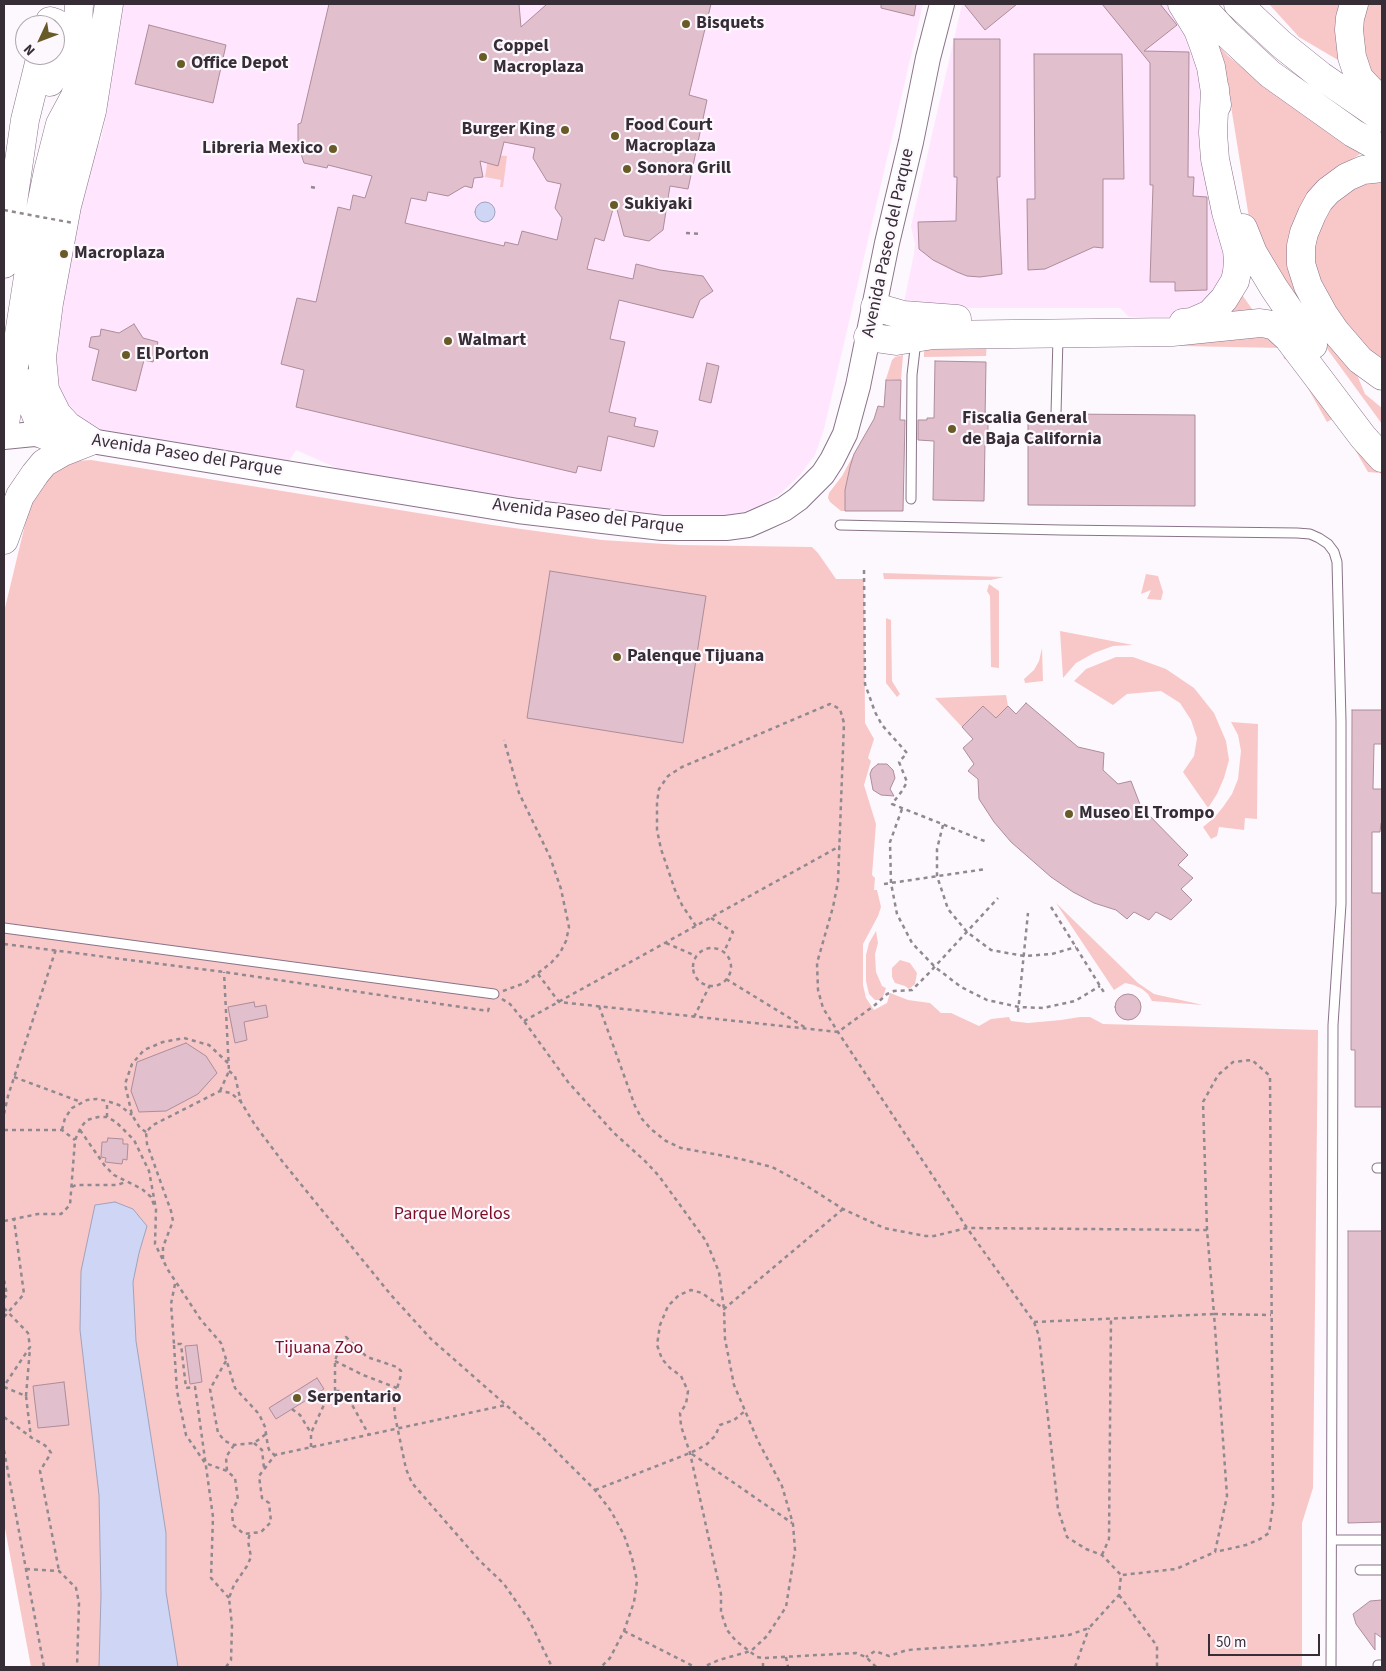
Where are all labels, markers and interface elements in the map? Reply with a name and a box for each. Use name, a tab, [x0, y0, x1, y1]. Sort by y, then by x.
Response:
place label: Bisquets	[696, 13, 764, 35]
north arrow	[15, 15, 65, 65]
marker: Bisquets	[680, 18, 692, 30]
place label: Coppel Macroplaza	[493, 36, 584, 78]
text: N	[19, 39, 40, 60]
marker: Coppel Macroplaza	[477, 51, 489, 63]
place label: Office Depot	[191, 53, 288, 75]
marker: Office Depot	[175, 58, 187, 70]
place label: Food Court Macroplaza	[625, 115, 716, 158]
place label: Burger King	[462, 119, 555, 141]
marker: Burger King	[559, 124, 571, 136]
marker: Food Court Macroplaza	[609, 130, 621, 142]
place label: Libreria Mexico	[202, 138, 323, 160]
marker: Libreria Mexico	[327, 143, 339, 155]
street label: Avenida Paseo del Parque	[858, 147, 920, 339]
place label: Sonora Grill	[637, 158, 731, 180]
marker: Sonora Grill	[621, 163, 633, 175]
place label: Sukiyaki	[624, 194, 692, 216]
marker: Sukiyaki	[608, 199, 620, 211]
place label: Macroplaza	[74, 243, 165, 265]
marker: Macroplaza	[58, 248, 70, 260]
place label: Walmart	[458, 330, 526, 352]
marker: Walmart	[442, 335, 454, 347]
place label: El Porton	[136, 344, 209, 366]
marker: El Porton	[120, 349, 132, 361]
place label: Fiscalia General de Baja California	[962, 408, 1102, 450]
marker: Fiscalia General de Baja California	[946, 423, 958, 435]
street label: Avenida Paseo del Parque	[90, 430, 284, 482]
street label: Avenida Paseo del Parque	[491, 495, 685, 539]
place label: Palenque Tijuana	[627, 646, 764, 668]
marker: Palenque Tijuana	[611, 651, 623, 663]
place label: Museo El Trompo	[1079, 803, 1214, 825]
marker: Museo El Trompo	[1063, 808, 1075, 820]
park label: Parque Morelos	[394, 1204, 510, 1226]
park label: Tijuana Zoo	[275, 1338, 363, 1360]
place label: Serpentario	[307, 1387, 402, 1409]
marker: Serpentario	[291, 1392, 303, 1404]
scale bar	[1211, 1624, 1324, 1656]
text: 50 m	[1216, 1632, 1246, 1653]

